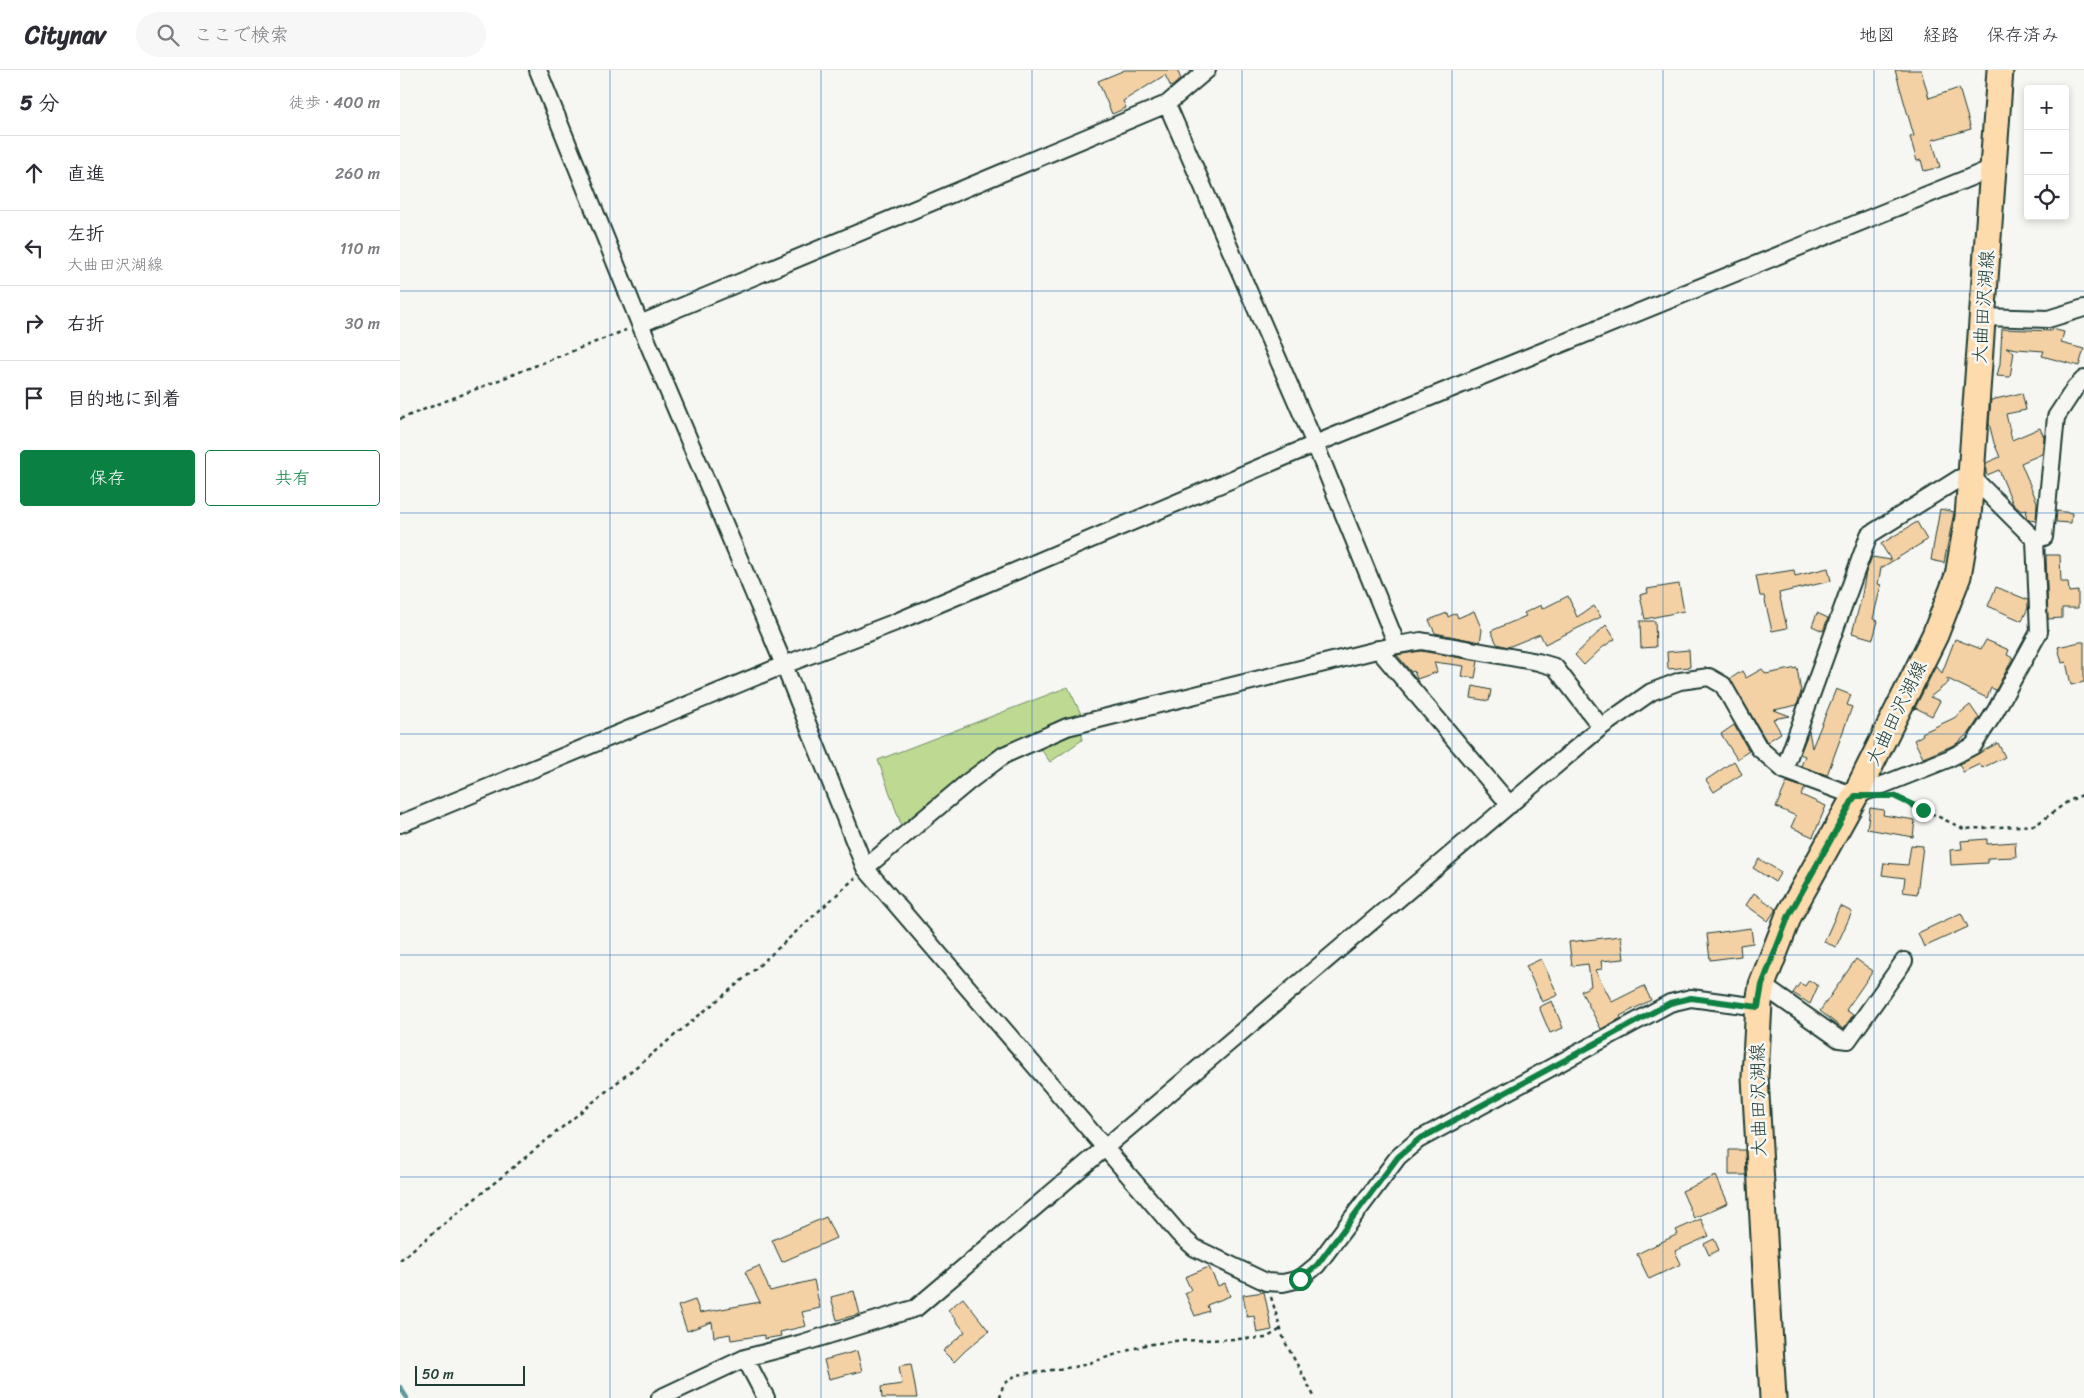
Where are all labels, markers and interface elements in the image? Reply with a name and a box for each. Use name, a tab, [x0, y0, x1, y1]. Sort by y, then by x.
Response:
search box	[136, 12, 486, 57]
text: Citynav	[25, 14, 106, 56]
text: ここで検索	[194, 18, 289, 51]
text: 地図	[1859, 19, 1895, 51]
text: 経路	[1923, 19, 1959, 51]
text: 保存済み	[1987, 19, 2059, 51]
icon: search	[154, 21, 182, 49]
text: 5 分	[20, 84, 59, 122]
map controls	[2024, 85, 2069, 220]
button: +	[2024, 85, 2069, 130]
text: 徒歩 · 400 m	[289, 88, 380, 117]
button: −	[2024, 130, 2069, 175]
text: 直進	[67, 157, 105, 190]
icon: ahead	[20, 159, 48, 187]
text: 260 m	[335, 159, 380, 188]
button: locate	[2024, 175, 2069, 220]
text: 左折	[67, 217, 105, 250]
icon: left	[20, 234, 48, 262]
text: 110 m	[340, 234, 380, 263]
street label: 大曲田沢湖線	[1963, 249, 2003, 365]
text: 大曲田沢湖線	[67, 250, 163, 279]
text: 右折	[67, 307, 105, 340]
icon: right	[20, 309, 48, 337]
text: 30 m	[345, 309, 380, 338]
text: 目的地に到着	[67, 382, 181, 415]
icon: arrive	[20, 384, 48, 412]
button: 保存	[20, 450, 195, 506]
button: 共有	[205, 450, 380, 506]
street label: 大曲田沢湖線	[1856, 655, 1936, 771]
route end	[1912, 799, 1935, 822]
street label: 大曲田沢湖線	[1741, 1043, 1775, 1157]
route start	[1289, 1268, 1312, 1291]
text: 50 m	[422, 1362, 454, 1387]
scale bar	[415, 1363, 525, 1386]

